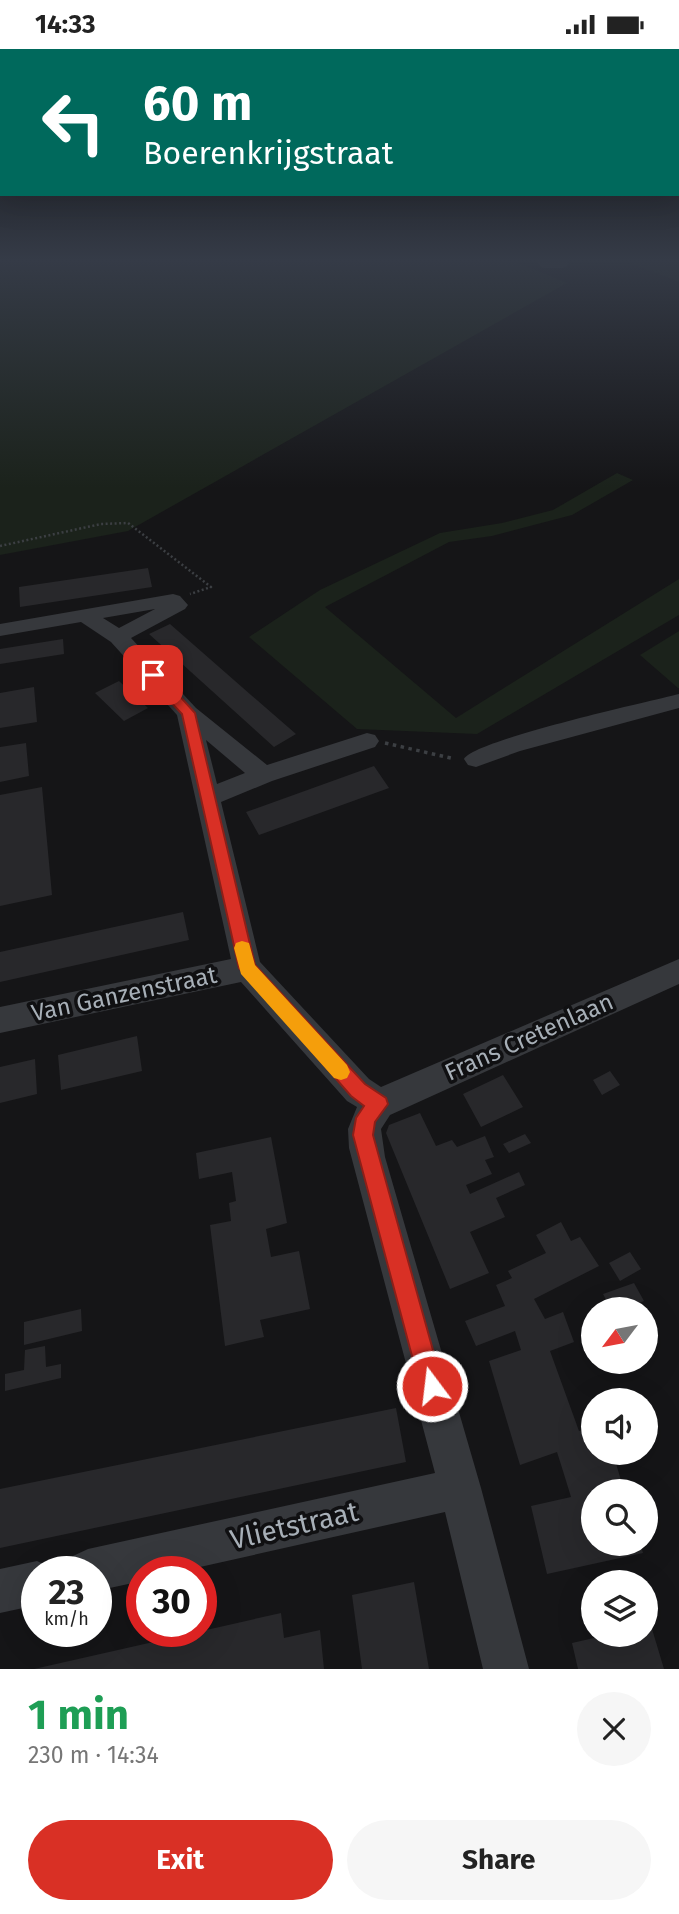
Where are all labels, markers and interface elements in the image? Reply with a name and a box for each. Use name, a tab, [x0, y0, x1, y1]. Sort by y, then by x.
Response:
text: 14:33	[35, 9, 95, 40]
text: 60 m	[143, 74, 252, 133]
icon: left	[28, 77, 119, 168]
text: Boerenkrijgstraat	[143, 134, 393, 172]
pin	[123, 645, 183, 705]
icon: arrive	[134, 656, 172, 694]
street label: Van Ganzenstraat	[29, 961, 219, 1027]
street label: Frans Cretenlaan	[441, 987, 617, 1087]
north arrow	[581, 1297, 658, 1374]
map controls	[581, 1297, 658, 1647]
position arrow	[395, 1349, 469, 1423]
button: sound	[581, 1388, 658, 1465]
button: search	[581, 1479, 658, 1556]
street label: Vlietstraat	[227, 1495, 362, 1556]
speed limit sign: 30	[126, 1556, 217, 1647]
button: layers	[581, 1570, 658, 1647]
text: 23	[48, 1571, 85, 1613]
text: km/h	[44, 1608, 89, 1630]
text: 1 min	[28, 1690, 129, 1740]
button: close	[577, 1692, 651, 1766]
text: 230 m · 14:34	[28, 1741, 159, 1769]
button: Exit	[28, 1820, 333, 1900]
button: Share	[347, 1820, 651, 1900]

